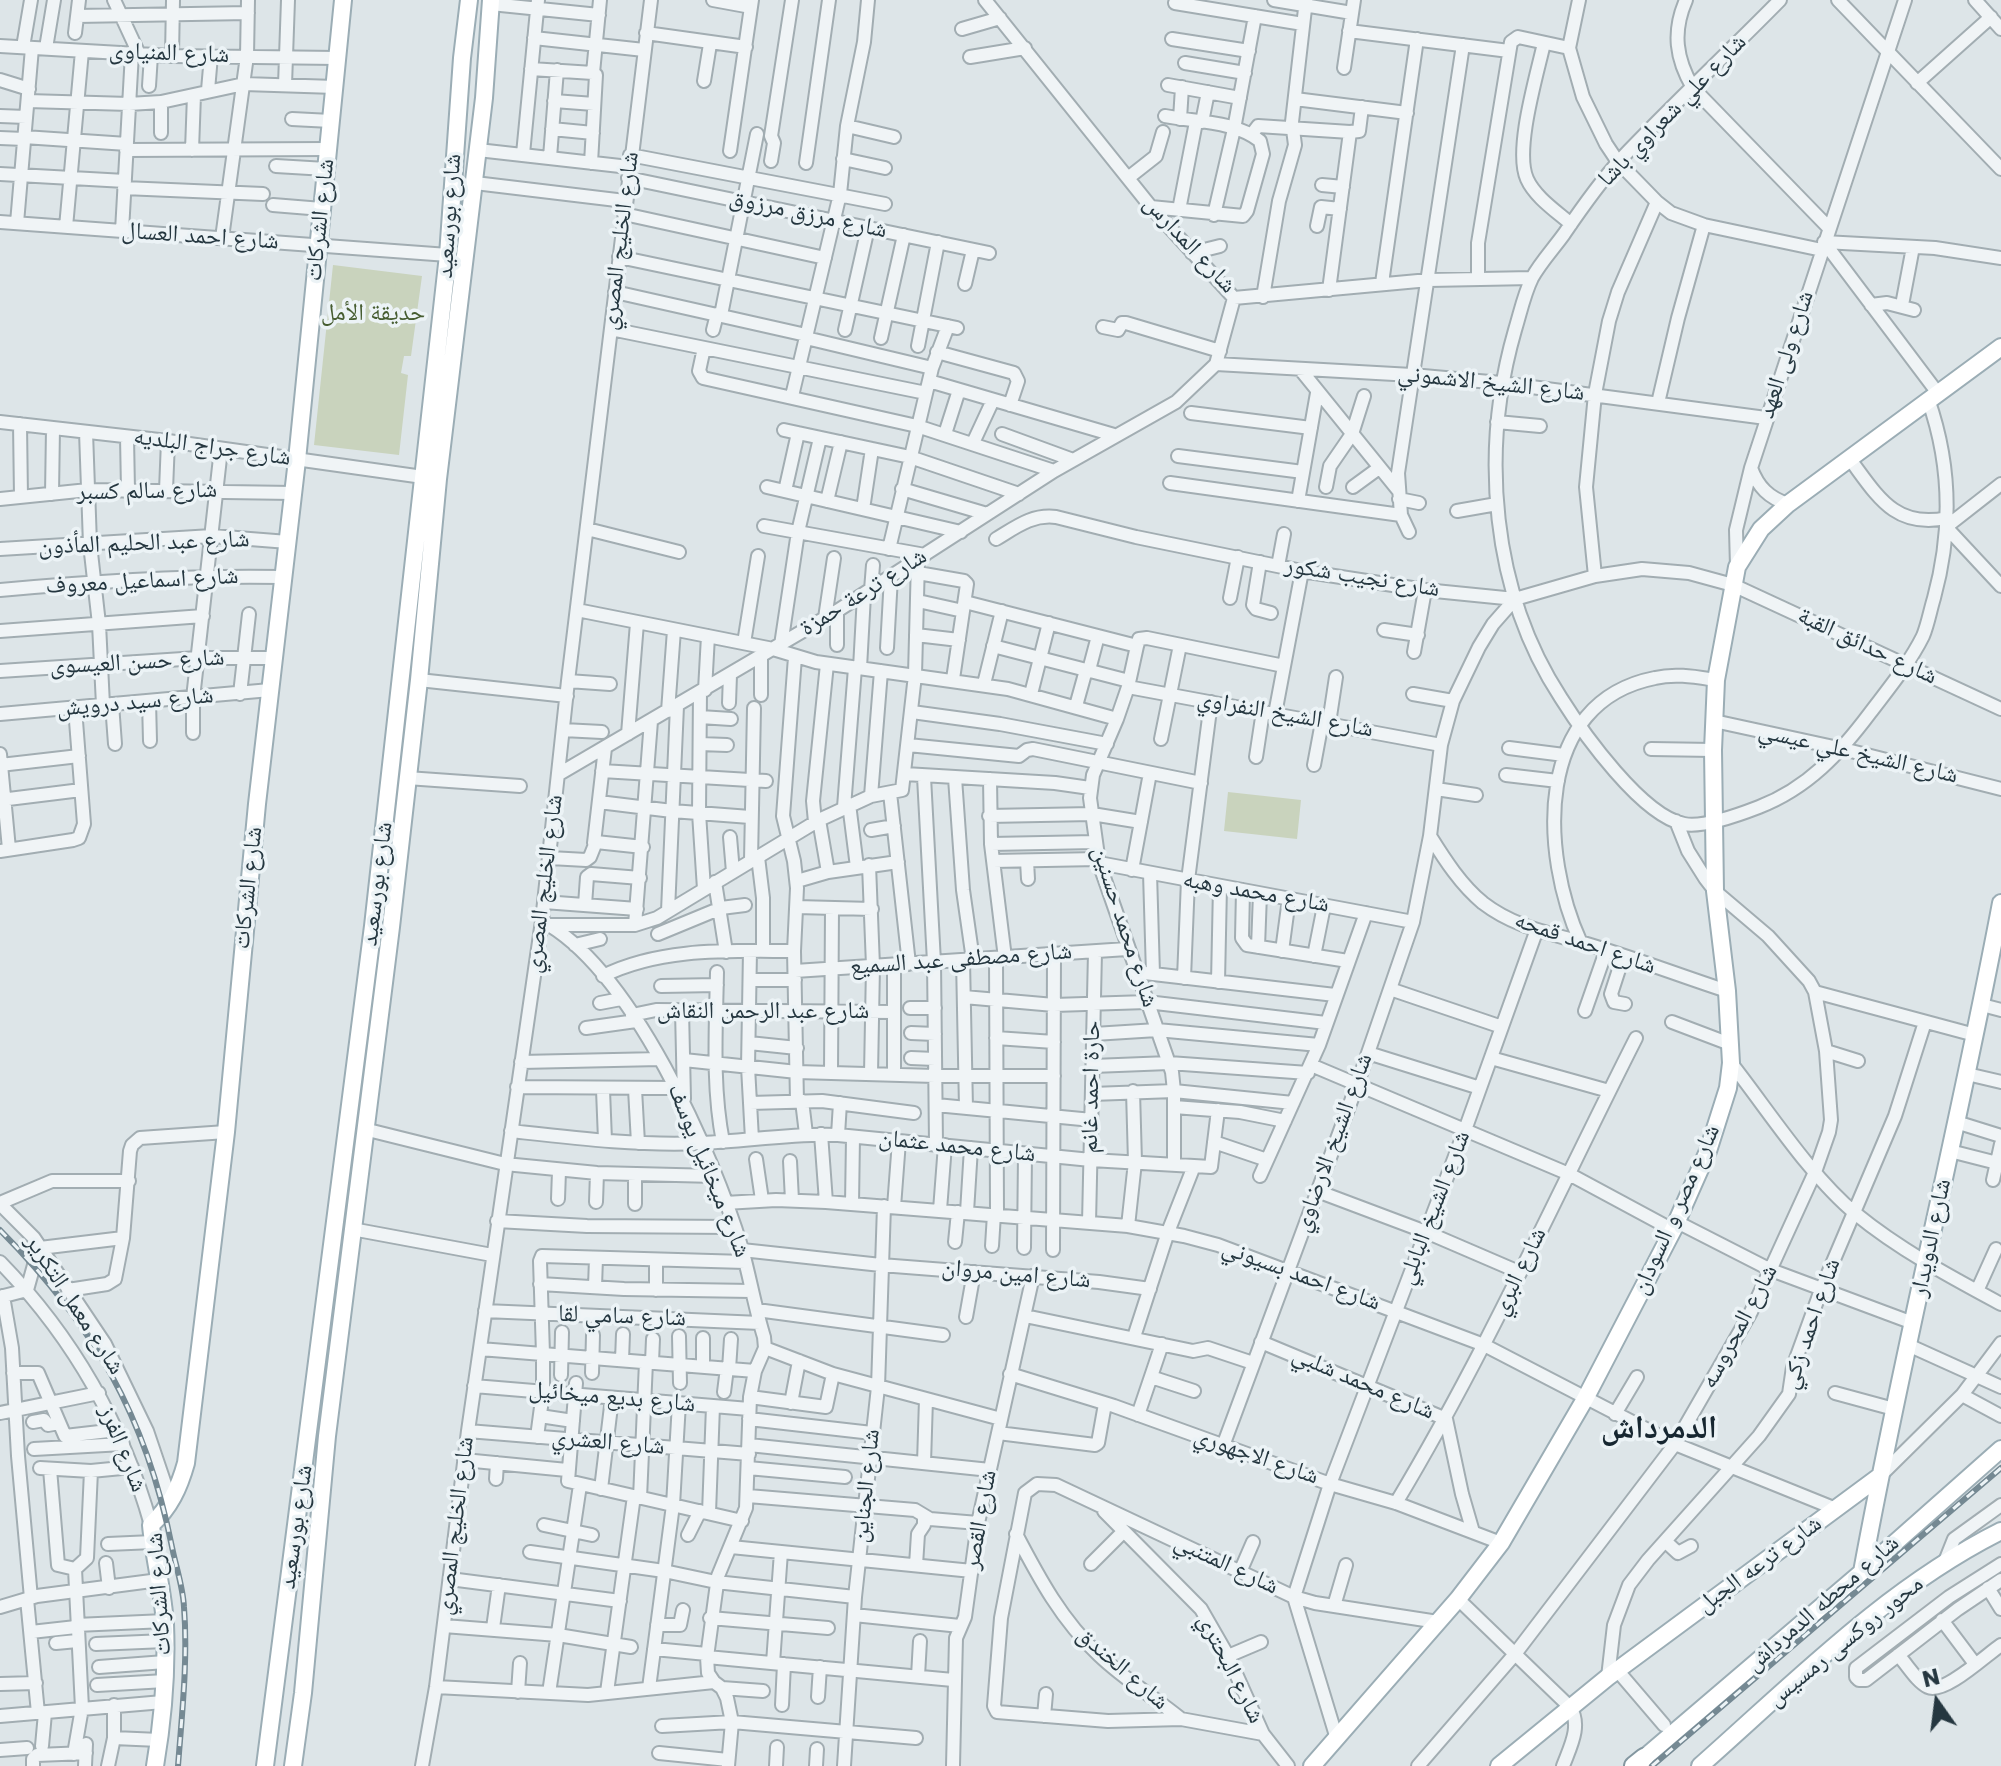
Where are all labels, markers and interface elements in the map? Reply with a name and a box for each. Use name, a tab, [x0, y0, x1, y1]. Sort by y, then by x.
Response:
street label: شارع علي شعراوي باشا	[1593, 29, 1753, 193]
street label: شارع المنياوى	[108, 38, 230, 70]
street label: شارع الخليج المصري	[596, 150, 646, 332]
street label: شارع بورسعيد	[431, 153, 469, 279]
street label: شارع الشركات	[300, 157, 342, 283]
street label: شارع مرزق مرزوق	[726, 184, 890, 246]
street label: شارع المدارس	[1136, 190, 1242, 300]
street label: شارع احمد العسال	[120, 217, 280, 257]
street label: شارع ولى العهد	[1753, 288, 1821, 422]
park label: حديقة الأمل	[321, 300, 425, 328]
street label: شارع الشيخ الاشموني	[1396, 360, 1586, 408]
street label: شارع جراج البلديه	[132, 423, 292, 473]
street label: شارع سالم كسبر	[76, 476, 218, 508]
street label: شارع عبد الحليم المأذون	[38, 526, 250, 562]
street label: شارع ترعة حمزة	[795, 543, 933, 643]
street label: شارع نجيب شكور	[1282, 552, 1442, 604]
street label: شارع اسماعيل معروف	[45, 563, 239, 601]
street label: شارع حدائق القبة	[1793, 602, 1941, 692]
street label: شارع حسن العيسوى	[49, 644, 225, 682]
street label: شارع سيد درويش	[55, 682, 215, 724]
street label: شارع الشيخ النفراوي	[1195, 685, 1375, 745]
street label: شارع الشيخ علي عيسي	[1755, 717, 1961, 791]
street label: شارع الخليج المصري	[520, 793, 570, 975]
street label: شارع بورسعيد	[356, 820, 400, 948]
street label: شارع الشركات	[228, 825, 270, 951]
street label: شارع محمد حسنين	[1084, 843, 1164, 1011]
street label: شارع محمد وهبه	[1181, 866, 1331, 920]
street label: شارع احمد قمحه	[1511, 906, 1659, 982]
street label: شارع مصطفى عبد السميع	[849, 938, 1073, 982]
street label: شارع عبد الرحمن النقاش	[657, 998, 869, 1026]
street label: حارة احمد غانم	[1076, 1020, 1108, 1154]
street label: شارع الشيخ الارضاوي	[1288, 1050, 1380, 1236]
street label: شارع ميخائيل يوسف	[660, 1080, 756, 1262]
street label: شارع مصر و السودان	[1627, 1121, 1727, 1299]
street label: شارع محمد عثمان	[877, 1124, 1037, 1170]
street label: شارع الشيخ البابلي	[1392, 1127, 1478, 1289]
street label: شارع الدويدار	[1905, 1176, 1959, 1300]
street label: شارع البري	[1486, 1223, 1554, 1321]
street label: شارع معمل التكرير	[18, 1229, 130, 1381]
street label: شارع احمد بسيوني	[1218, 1234, 1384, 1318]
street label: شارع امين مروان	[940, 1254, 1092, 1296]
street label: شارع احمد زكي	[1776, 1255, 1848, 1393]
street label: شارع المحروسه	[1695, 1260, 1785, 1394]
street label: شارع سامي لقا	[557, 1300, 687, 1334]
street label: شارع محمد شلبي	[1287, 1341, 1439, 1427]
street label: شارع بديع ميخائيل	[527, 1376, 697, 1420]
street label: شارع الفرز	[92, 1401, 152, 1497]
district label: الدمرداش	[1601, 1411, 1717, 1449]
street label: شارع الاجهوري	[1190, 1422, 1322, 1492]
street label: شارع العشري	[550, 1424, 666, 1462]
street label: شارع الجناين	[847, 1428, 887, 1544]
street label: شارع الخليج المصري	[431, 1435, 481, 1617]
street label: شارع بورسعيد	[274, 1463, 320, 1591]
street label: شارع القصر	[958, 1468, 1004, 1572]
street label: شارع ترعه الجبل	[1692, 1510, 1828, 1620]
street label: شارع المتنبي	[1169, 1528, 1283, 1602]
street label: شارع محطه الدمرداش	[1740, 1529, 1906, 1679]
street label: شارع الشركات	[141, 1532, 179, 1656]
street label: محور روكسى رمسيس	[1762, 1570, 1930, 1714]
street label: شارع البحتري	[1190, 1609, 1270, 1729]
street label: شارع الخندق	[1070, 1621, 1174, 1717]
text: N	[1919, 1661, 1943, 1695]
north arrow	[1897, 1662, 1977, 1742]

